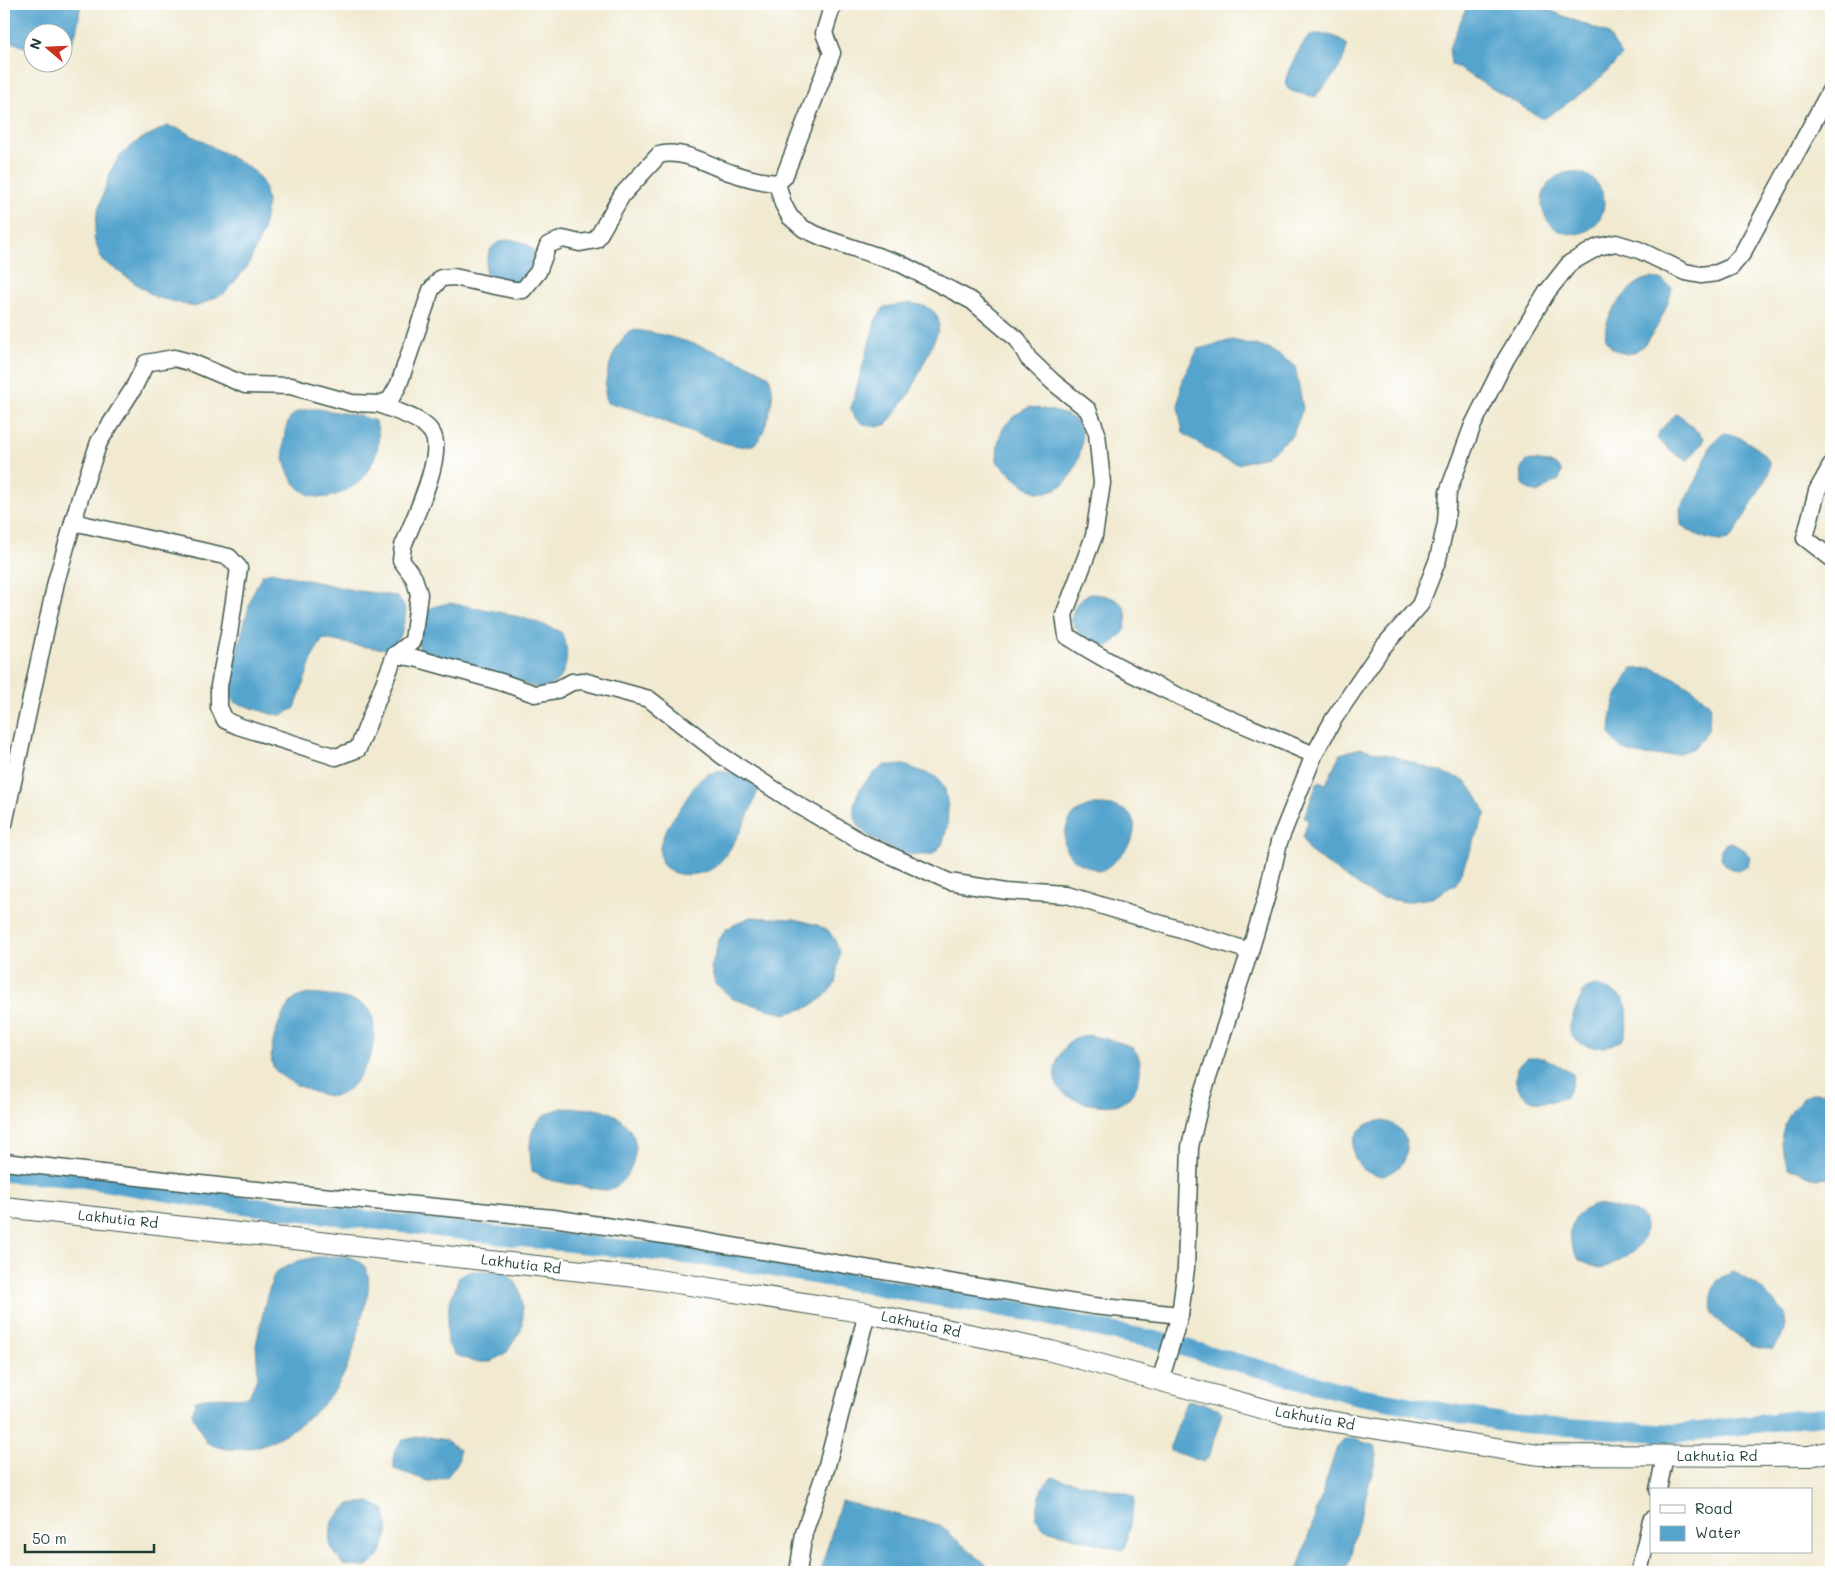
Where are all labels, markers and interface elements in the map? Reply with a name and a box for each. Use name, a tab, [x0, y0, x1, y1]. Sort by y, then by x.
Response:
north arrow	[22, 22, 72, 72]
text: N	[25, 35, 46, 52]
street label: Lakhutia Rd	[77, 1205, 159, 1232]
street label: Lakhutia Rd	[480, 1249, 562, 1278]
street label: Lakhutia Rd	[880, 1306, 963, 1341]
street label: Lakhutia Rd	[1274, 1401, 1357, 1434]
street label: Lakhutia Rd	[1677, 1446, 1757, 1465]
legend	[1650, 1488, 1812, 1554]
text: Road	[1695, 1498, 1732, 1518]
scale bar	[25, 1521, 154, 1553]
text: Water	[1695, 1522, 1741, 1542]
text: 50 m	[32, 1528, 67, 1548]

